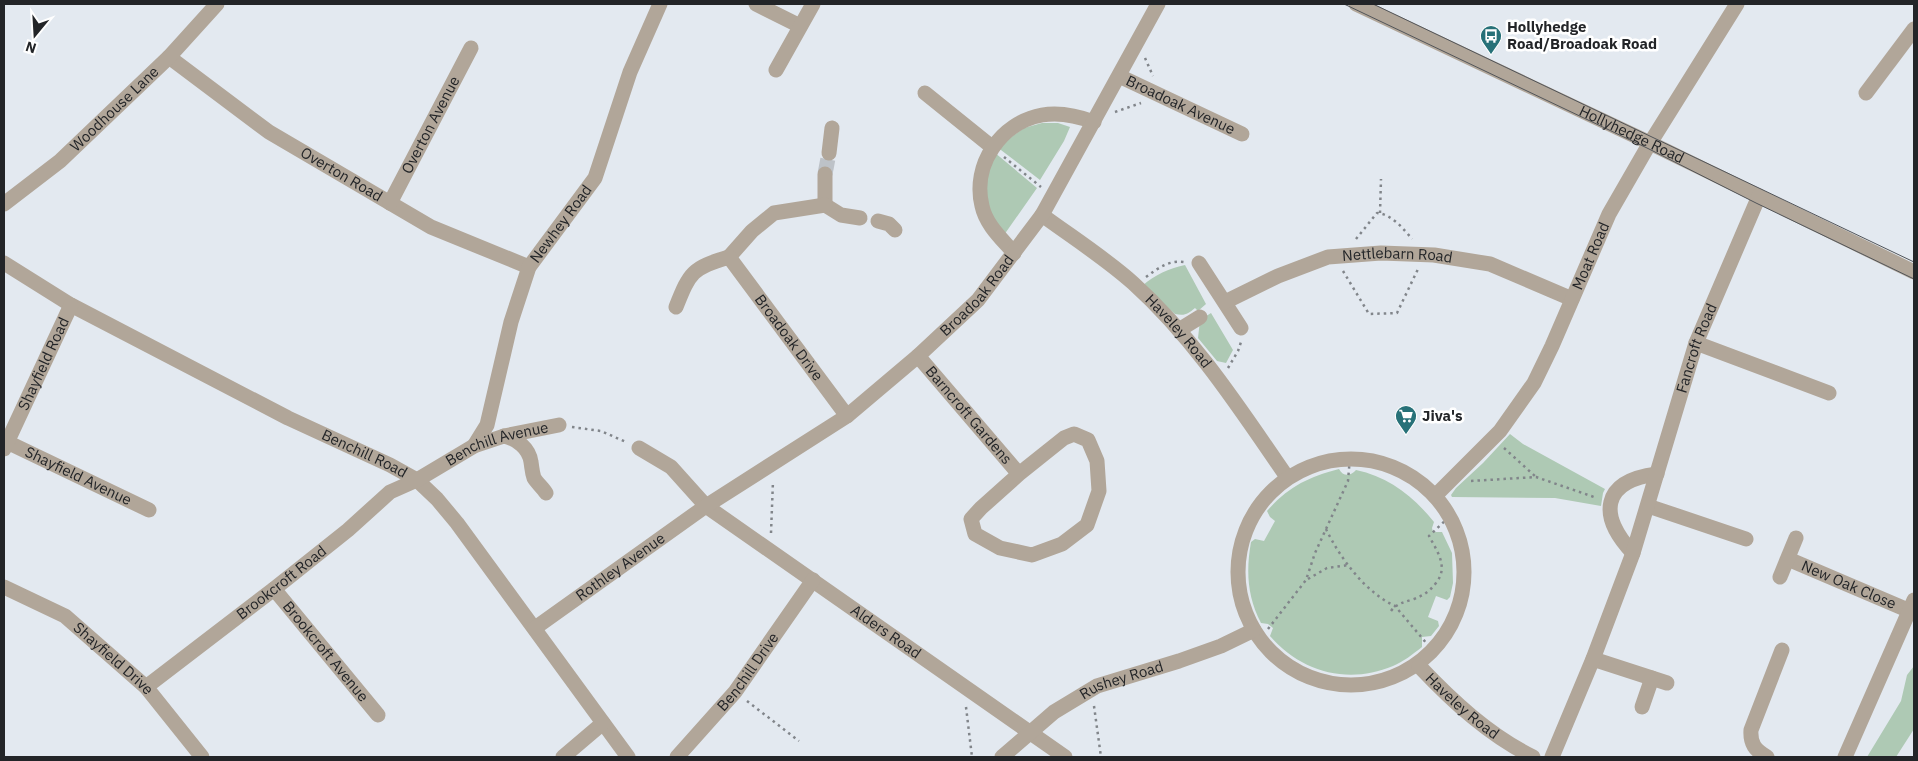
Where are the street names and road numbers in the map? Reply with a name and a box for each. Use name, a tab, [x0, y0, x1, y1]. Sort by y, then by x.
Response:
street label: Woodhouse Lane	[66, 62, 163, 155]
street label: Broadoak Avenue	[1123, 71, 1238, 138]
street label: Overton Avenue	[397, 73, 464, 177]
street label: Hollyhedge Road	[1576, 101, 1688, 167]
street label: Overton Road	[297, 143, 386, 206]
street label: Newhey Road	[525, 181, 596, 266]
street label: Moat Road	[1567, 219, 1613, 293]
street label: Nettlebarn Road	[1341, 243, 1454, 267]
street label: Broadoak Road	[936, 251, 1018, 340]
street label: Broadoak Drive	[751, 290, 828, 384]
street label: Haveley Road	[1142, 290, 1216, 372]
street label: Fancroft Road	[1672, 300, 1721, 395]
street label: Shayfield Road	[13, 314, 73, 413]
street label: Barncroft Gardens	[922, 362, 1016, 468]
street label: Benchill Avenue	[442, 417, 550, 470]
street label: Benchill Road	[319, 425, 411, 482]
street label: Shayfield Avenue	[22, 442, 135, 509]
street label: Rothley Avenue	[572, 528, 668, 605]
street label: Brookcroft Road	[232, 541, 330, 623]
street label: New Oak Close	[1799, 556, 1899, 613]
street label: Brookcroft Avenue	[279, 597, 373, 705]
street label: Alders Road	[847, 600, 925, 662]
street label: Shayfield Drive	[70, 618, 158, 698]
street label: Benchill Drive	[712, 629, 783, 715]
street label: Rushey Road	[1076, 656, 1165, 703]
street label: Haveley Road	[1422, 668, 1503, 743]

